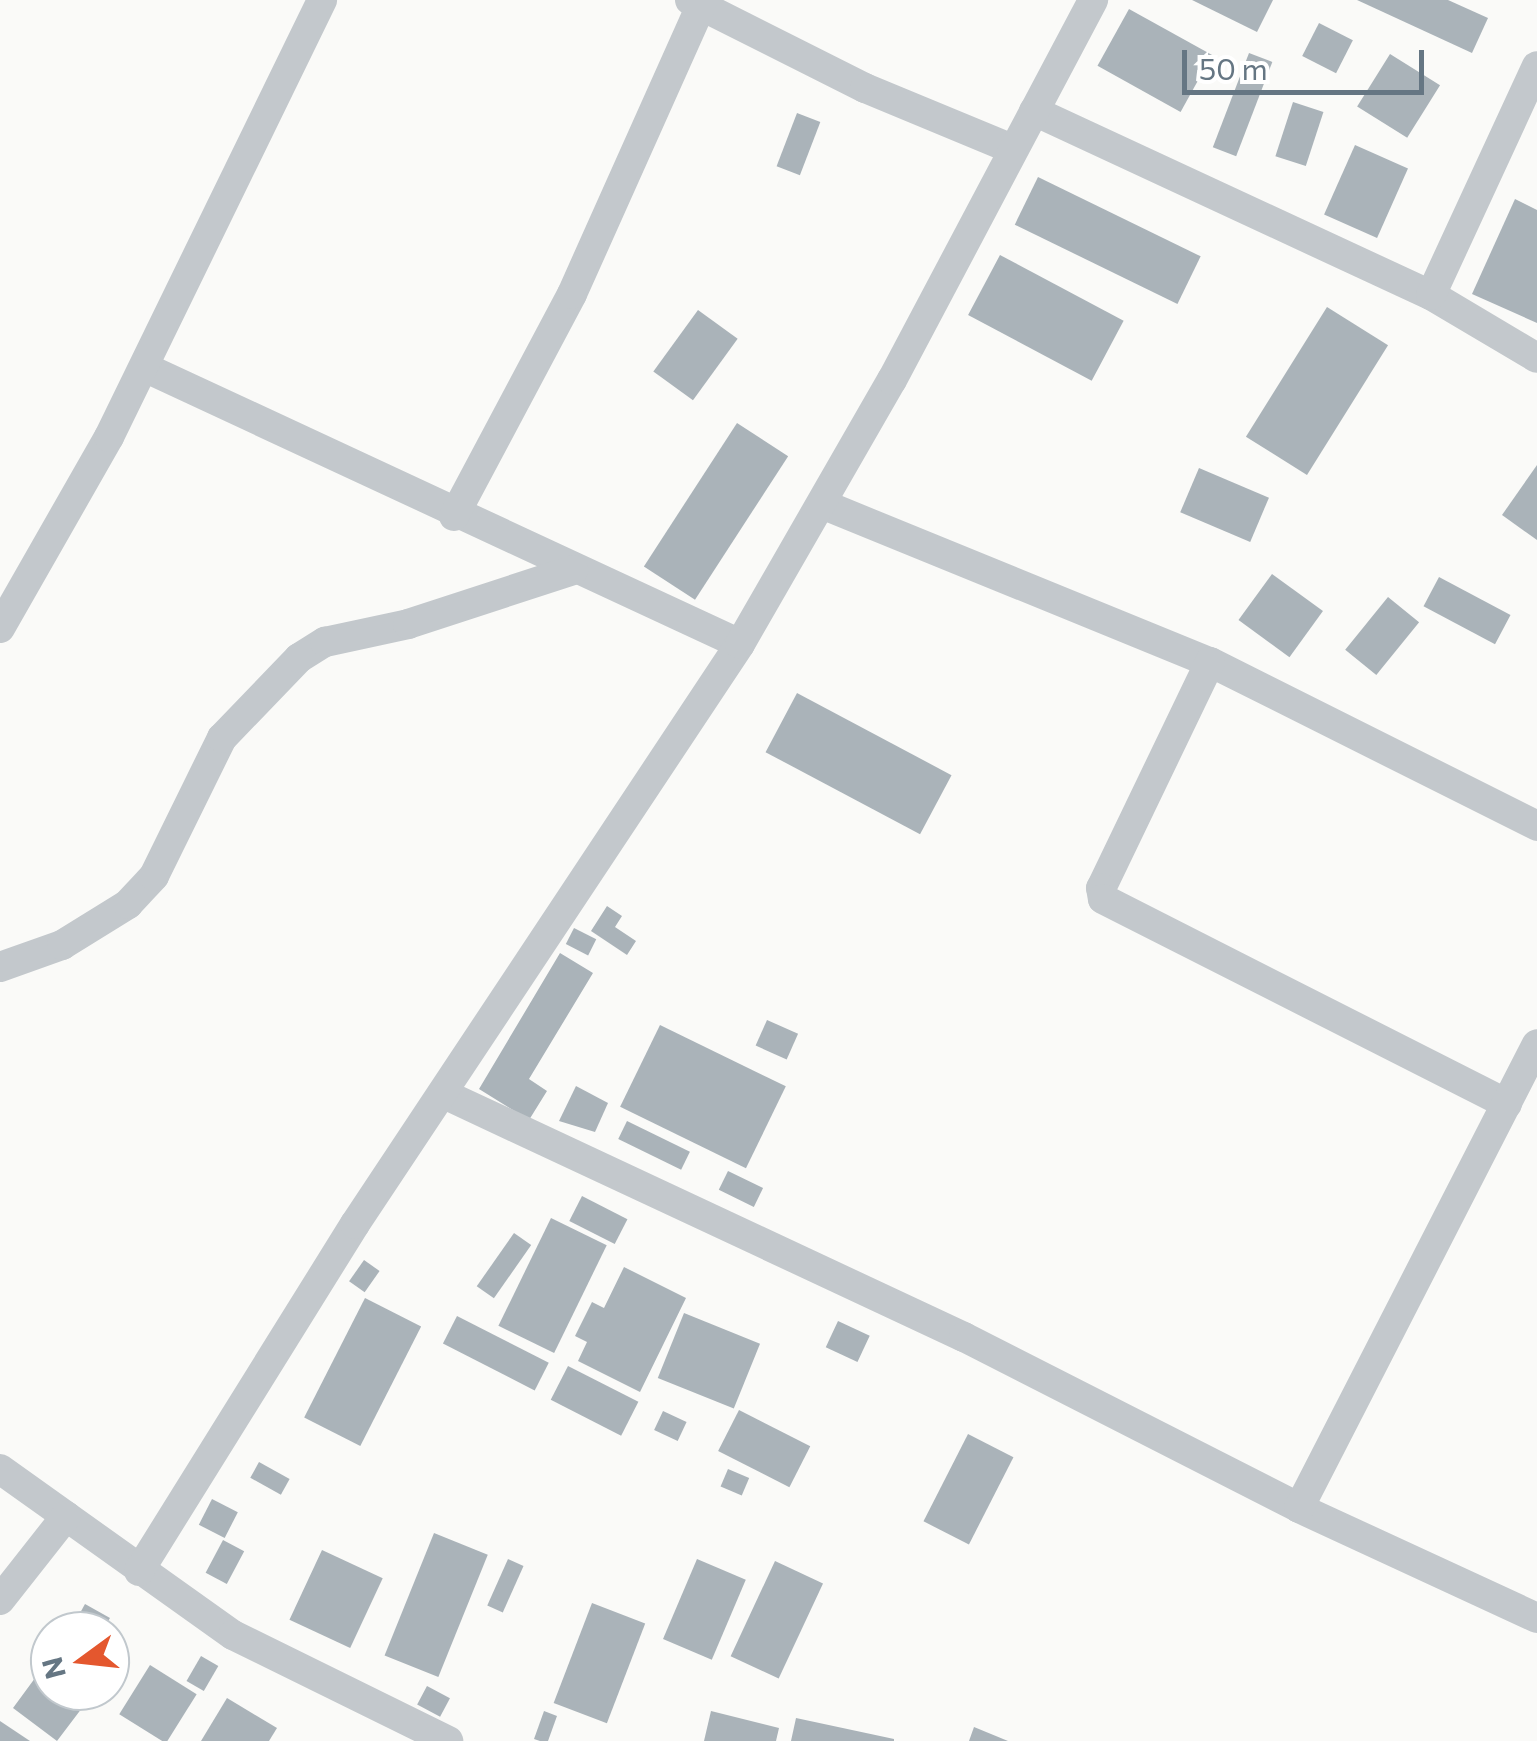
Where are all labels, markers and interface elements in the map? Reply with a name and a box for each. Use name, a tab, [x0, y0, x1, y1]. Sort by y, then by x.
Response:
scale bar	[1187, 30, 1430, 92]
text: 50 m	[1199, 49, 1268, 86]
north arrow	[30, 1611, 130, 1711]
text: N	[34, 1654, 72, 1683]

